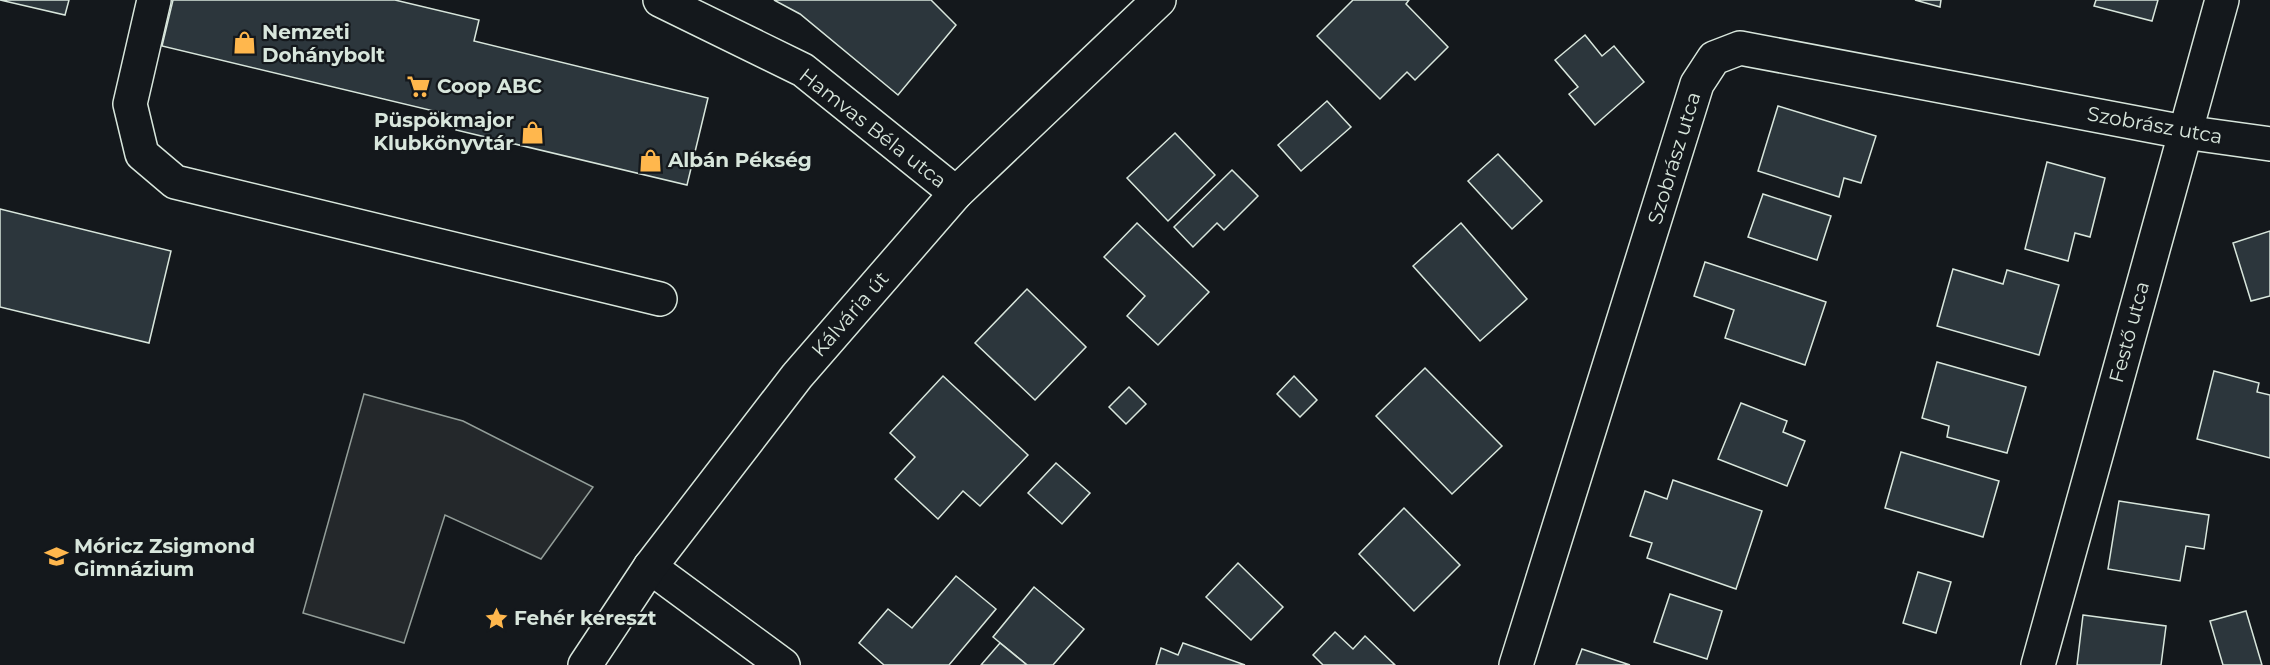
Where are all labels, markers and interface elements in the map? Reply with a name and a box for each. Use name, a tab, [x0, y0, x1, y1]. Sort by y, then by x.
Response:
place label: Nemzeti Dohánybolt	[262, 20, 385, 67]
shop icon: Nemzeti Dohánybolt	[231, 30, 257, 56]
street label: Hamvas Béla utca	[795, 63, 951, 193]
supermarket icon: Coop ABC	[406, 73, 432, 99]
place label: Coop ABC	[437, 74, 542, 98]
street label: Szobrász utca	[1643, 89, 1705, 227]
street label: Szobrász utca	[2085, 101, 2225, 149]
place label: Püspökmajor Klubkönyvtár	[373, 108, 514, 155]
shop icon: Püspökmajor Klubkönyvtár	[519, 119, 545, 145]
shop icon: Albán Pékség	[637, 147, 663, 173]
place label: Albán Pékség	[667, 148, 812, 172]
street label: Kálvária út	[806, 266, 894, 362]
street label: Festő utca	[2104, 279, 2154, 385]
place label: Móricz Zsigmond Gimnázium	[74, 534, 255, 581]
school or university icon: Móricz Zsigmond Gimnázium	[43, 544, 69, 570]
place icon: Fehér kereszt	[483, 605, 509, 631]
place label: Fehér kereszt	[514, 606, 657, 630]

